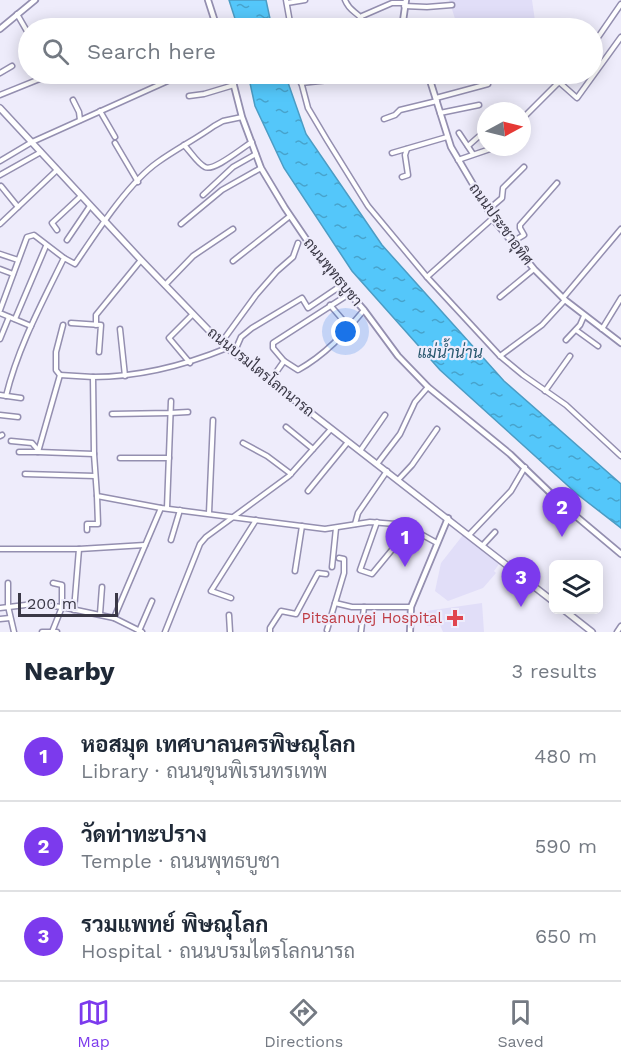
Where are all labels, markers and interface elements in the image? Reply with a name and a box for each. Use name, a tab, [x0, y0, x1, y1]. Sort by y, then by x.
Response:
search box	[18, 18, 603, 84]
icon: search	[39, 35, 72, 68]
text: Search here	[87, 39, 216, 64]
north arrow	[477, 102, 531, 156]
street label: ถนนประชาอุทิศ	[464, 179, 537, 270]
street label: ถนนพุทธบูชา	[298, 234, 366, 311]
your location	[331, 317, 360, 346]
street label: ถนนบรมไตรโลกนารถ	[204, 323, 319, 421]
water label: แม่น้ำน่าน	[417, 338, 483, 362]
pin: 2	[542, 488, 582, 537]
pin: 1	[386, 518, 424, 567]
pin: 3	[502, 558, 540, 607]
map controls	[549, 560, 603, 614]
button: layers	[549, 560, 603, 614]
scale bar	[18, 590, 118, 618]
text: 200 m	[27, 594, 77, 613]
place label: Pitsanuvej Hospital	[302, 609, 442, 627]
marker: Pitsanuvej Hospital	[446, 609, 464, 627]
text: Nearby	[24, 656, 115, 686]
text: 3 results	[512, 659, 597, 683]
text: หอสมุด เทศบาลนครพิษณุโลก	[81, 732, 356, 757]
text: 1	[39, 744, 48, 768]
text: 480 m	[534, 744, 597, 768]
text: Library · ถนนขุนพิเรนทรเทพ	[81, 759, 327, 783]
text: วัดท่าทะปราง	[81, 822, 207, 847]
text: 2	[38, 834, 49, 858]
text: 590 m	[535, 834, 597, 858]
text: Temple · ถนนพุทธบูชา	[81, 849, 280, 873]
text: รวมแพทย์ พิษณุโลก	[81, 912, 268, 937]
text: 3	[38, 924, 49, 948]
text: 650 m	[535, 924, 597, 948]
text: Hospital · ถนนบรมไตรโลกนารถ	[81, 939, 355, 963]
tab: Map	[77, 996, 110, 1051]
tab: Directions	[264, 996, 343, 1051]
tab: Saved	[497, 996, 544, 1051]

